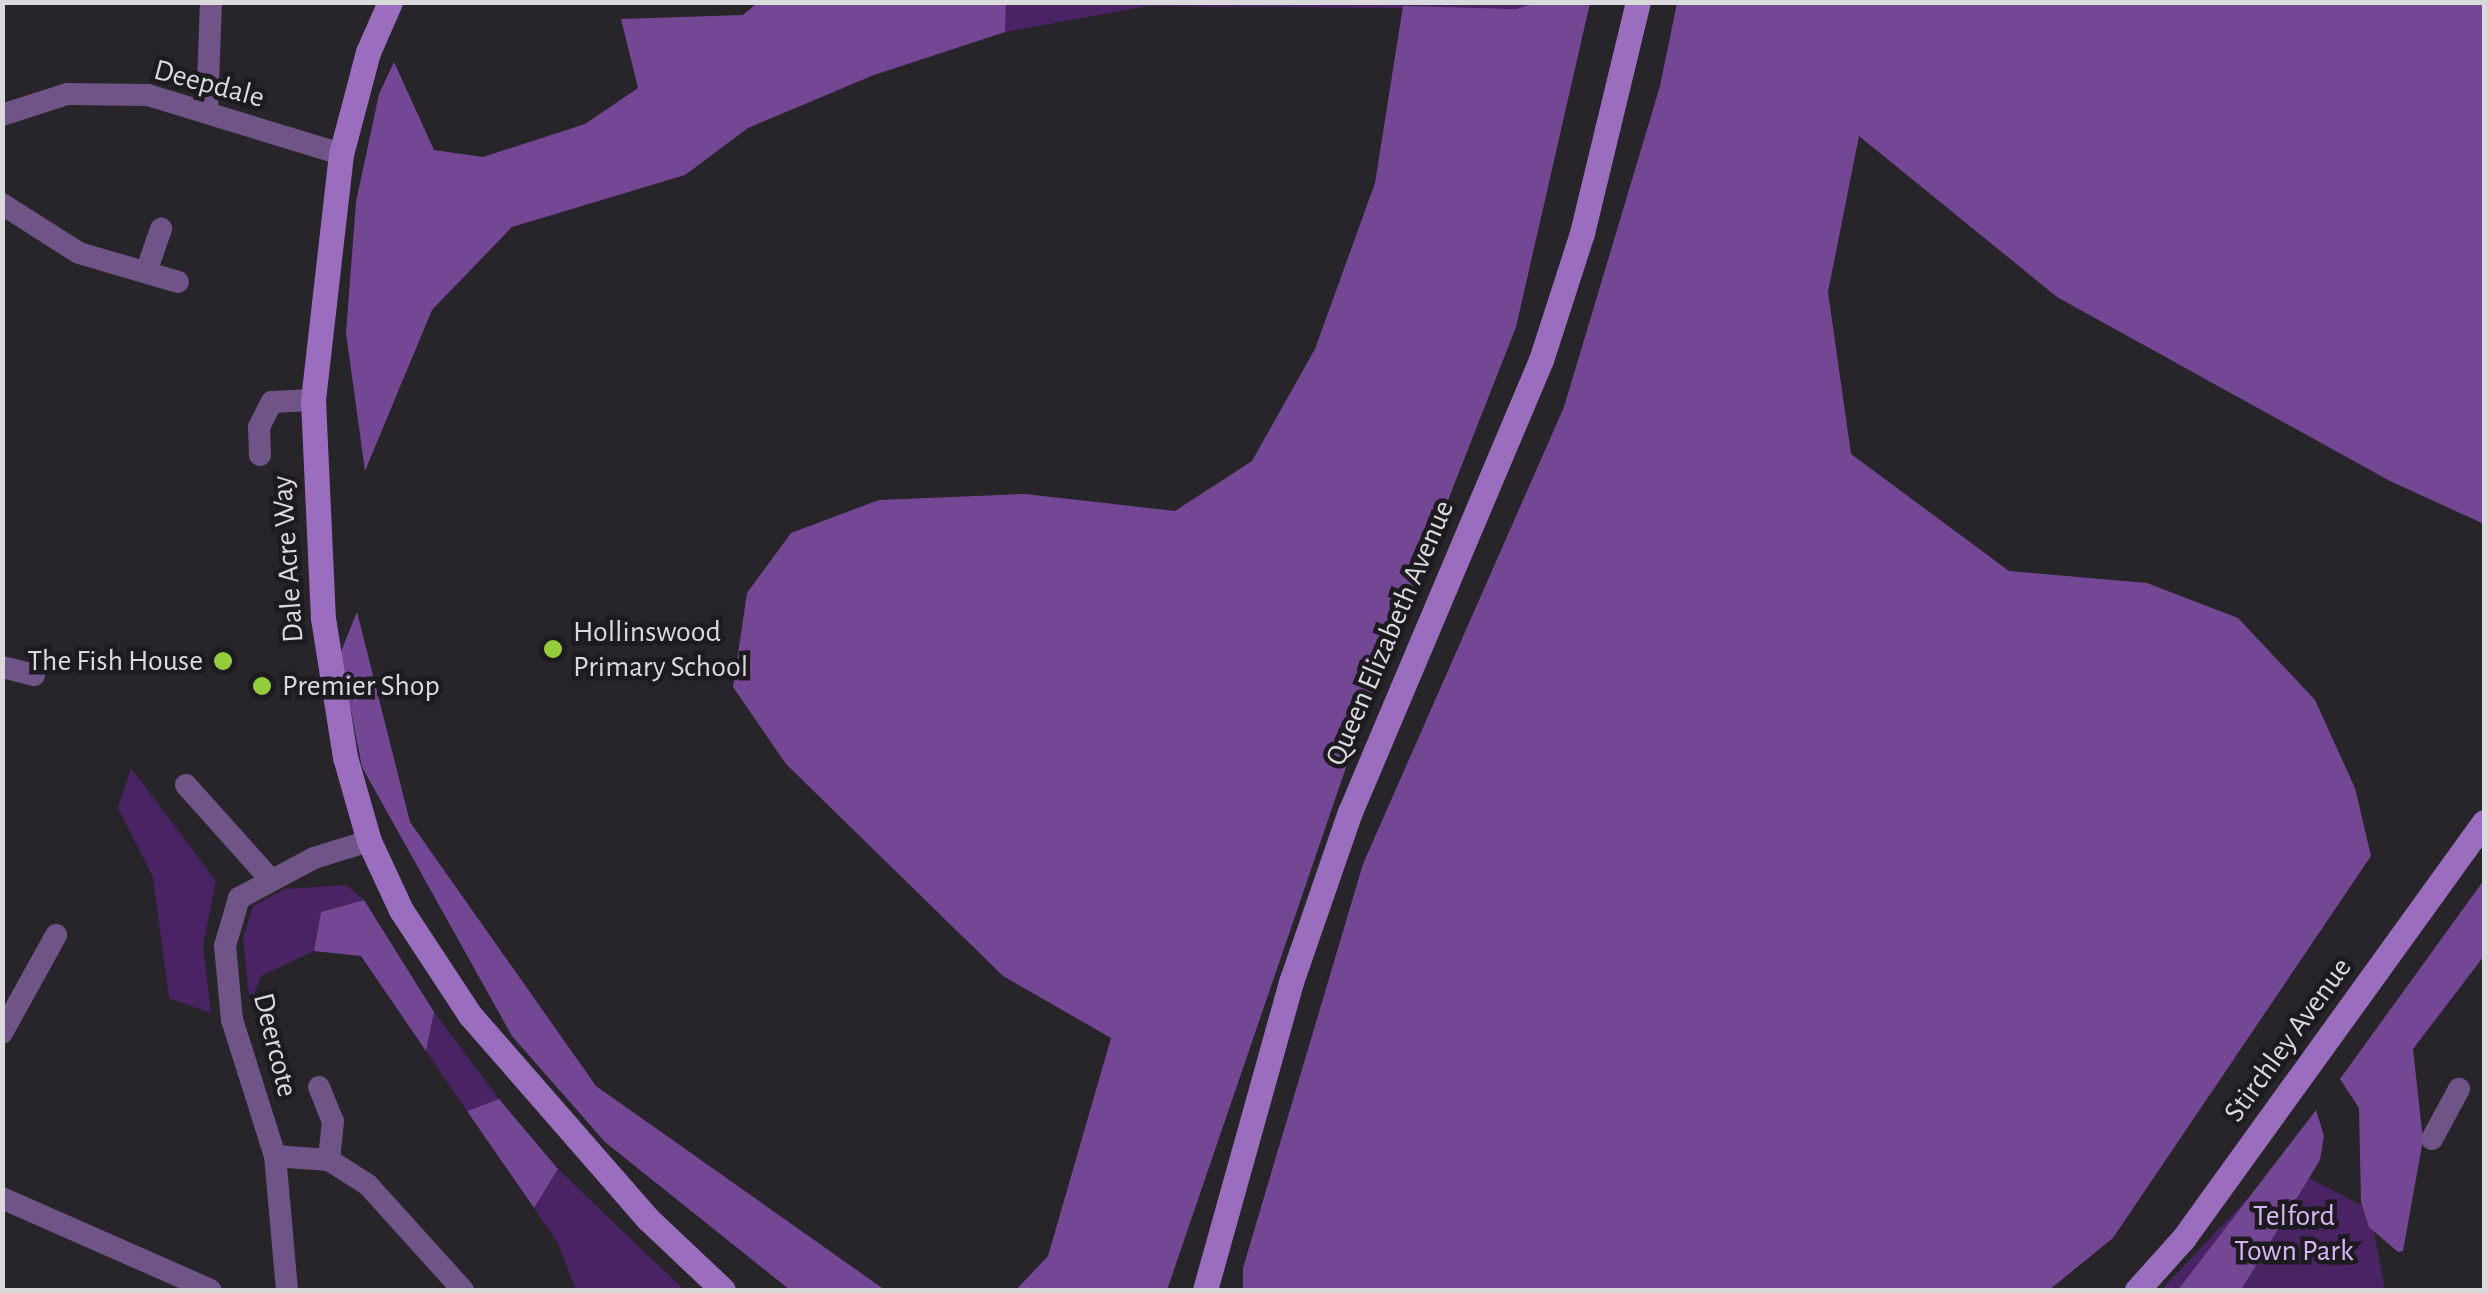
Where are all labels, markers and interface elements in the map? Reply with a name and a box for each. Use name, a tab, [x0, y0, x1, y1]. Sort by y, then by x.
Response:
street label: Deepdale	[150, 52, 268, 116]
street label: Dale Acre Way	[264, 474, 312, 644]
street label: Queen Elizabeth Avenue	[1318, 495, 1462, 771]
place label: Hollinswood Primary School	[573, 614, 748, 684]
marker: Hollinswood Primary School	[542, 638, 564, 660]
place label: The Fish House	[27, 643, 203, 679]
marker: The Fish House	[212, 650, 234, 672]
place label: Premier Shop	[282, 668, 440, 704]
marker: Premier Shop	[251, 675, 273, 697]
street label: Stirchley Avenue	[2216, 951, 2360, 1129]
street label: Deercote	[245, 989, 305, 1101]
park label: Telford Town Park	[2234, 1198, 2354, 1268]

